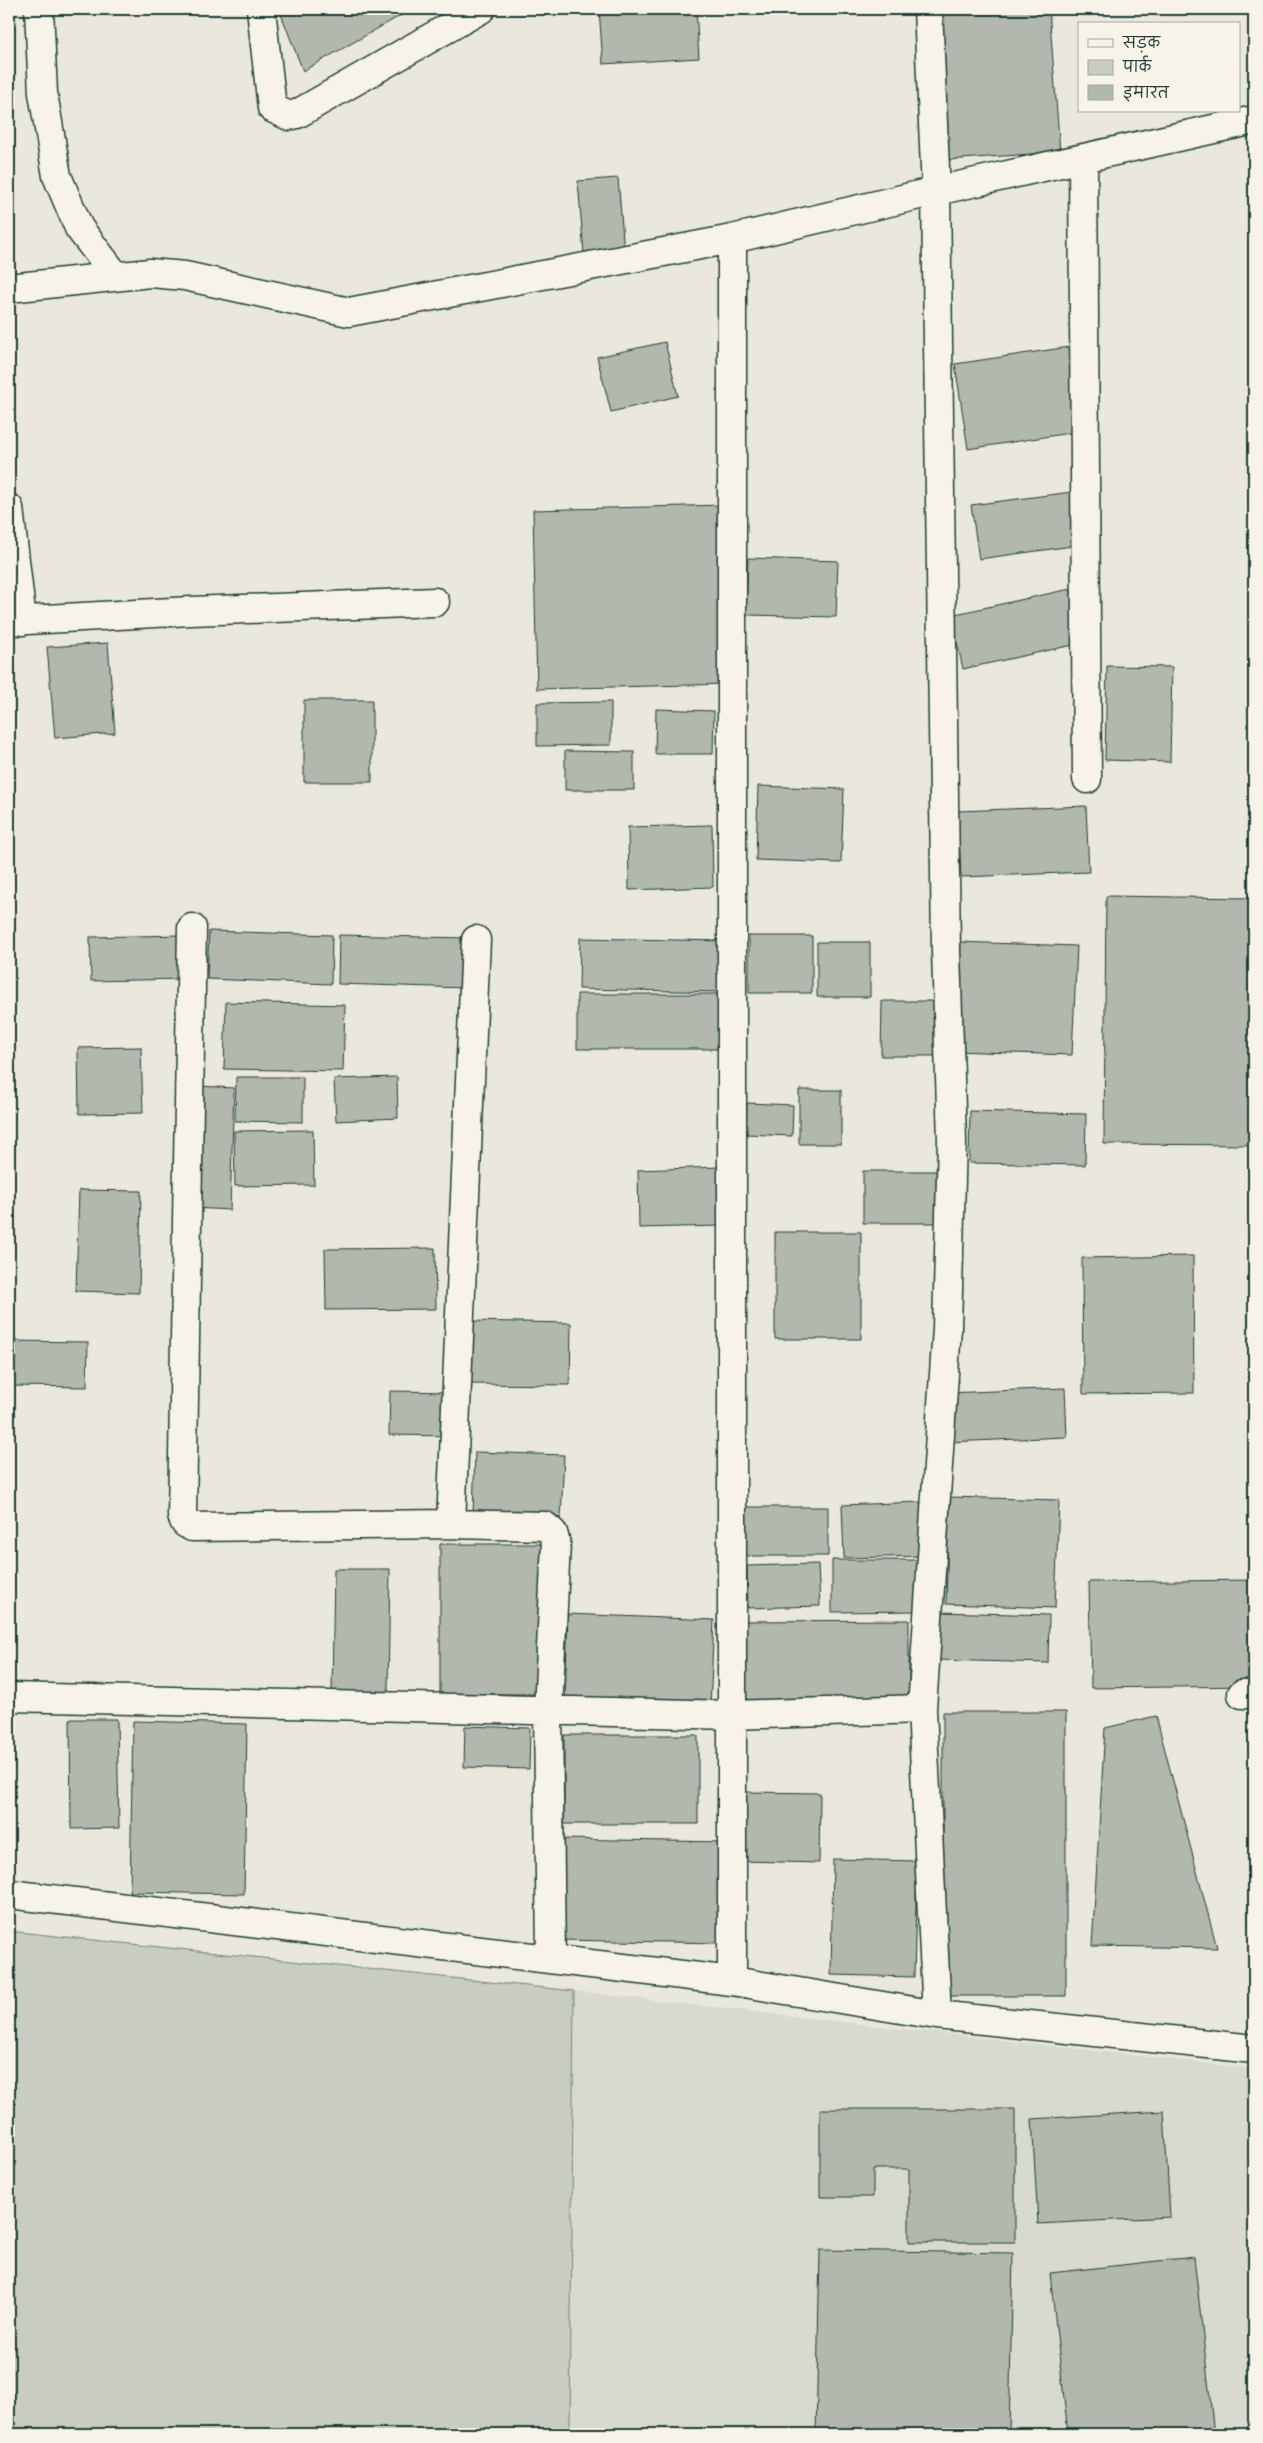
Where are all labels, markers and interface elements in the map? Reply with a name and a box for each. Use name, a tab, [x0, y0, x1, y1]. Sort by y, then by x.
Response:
legend	[1078, 22, 1240, 112]
text: सड़क	[1122, 33, 1161, 55]
text: पार्क	[1122, 55, 1153, 79]
text: इमारत	[1123, 83, 1170, 105]

